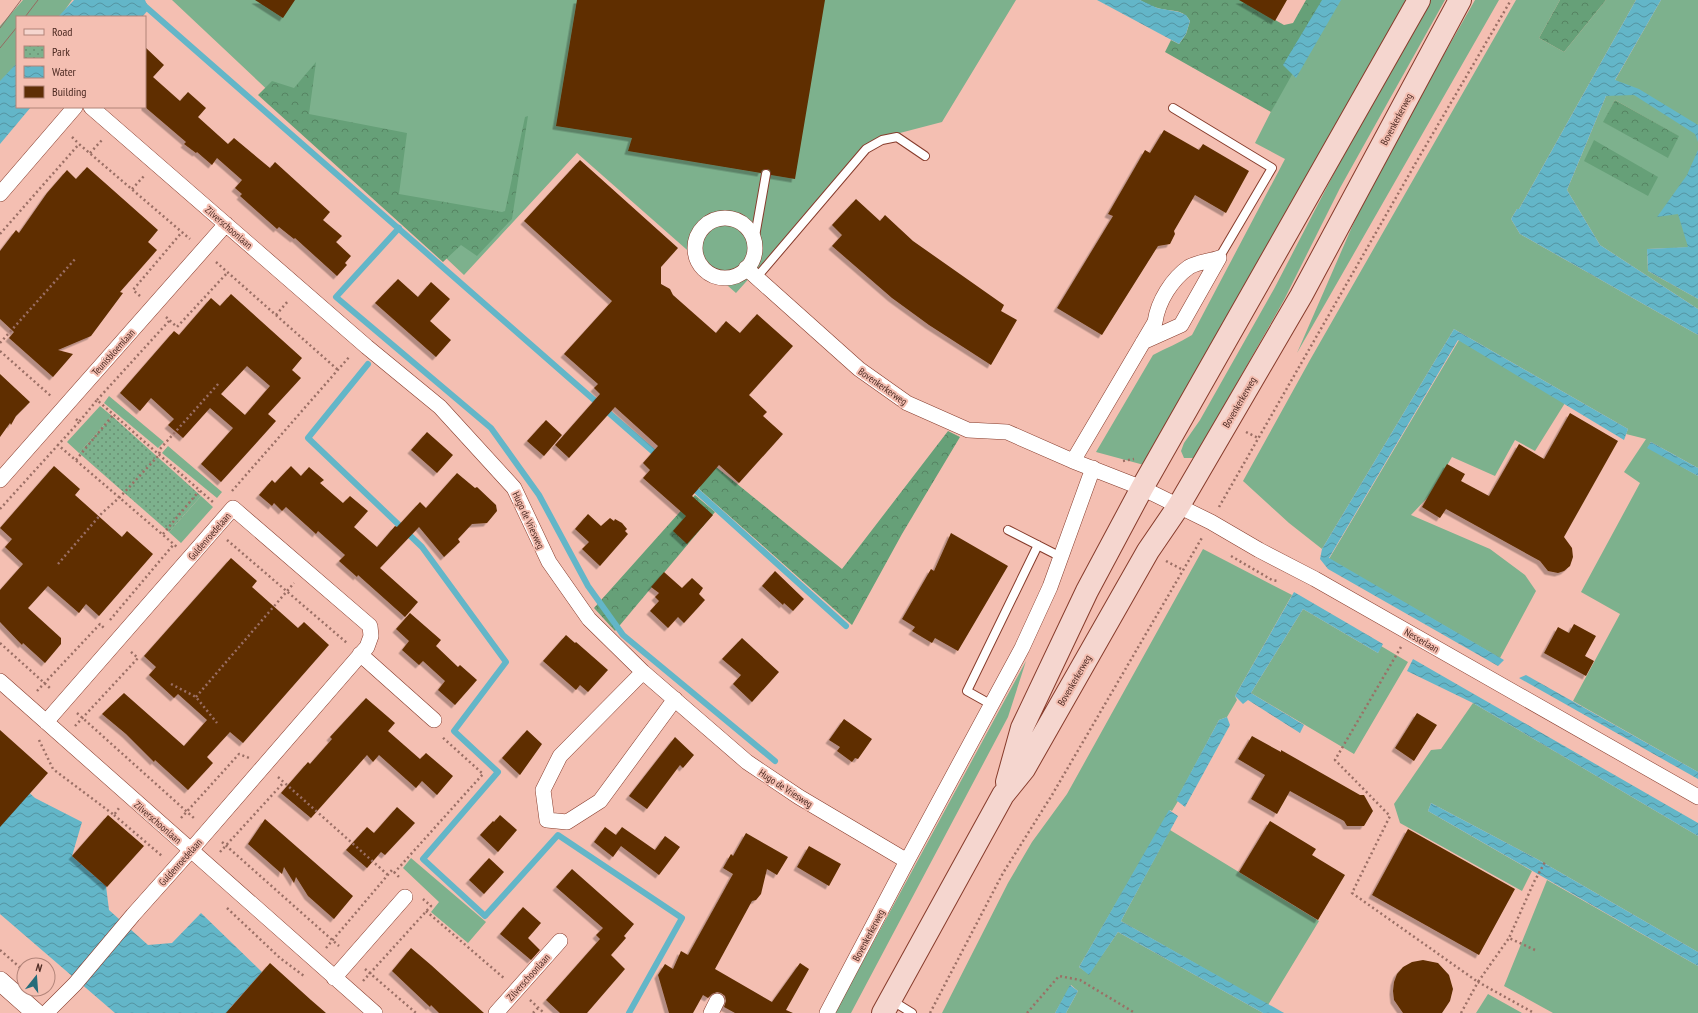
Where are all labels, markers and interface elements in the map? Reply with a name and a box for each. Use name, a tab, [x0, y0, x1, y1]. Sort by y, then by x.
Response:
legend	[16, 16, 146, 108]
text: Road	[52, 24, 72, 39]
text: Park	[52, 44, 70, 59]
text: Water	[52, 64, 77, 79]
text: Building	[52, 84, 87, 99]
street label: Bovenkerkerweg	[1377, 91, 1416, 147]
street label: Zilverschoonlaan	[202, 203, 255, 252]
street label: Teunisbloemlaan	[89, 326, 138, 378]
street label: Bovenkerkerweg	[856, 365, 910, 408]
street label: Bovenkerkerweg	[1220, 374, 1259, 430]
street label: Hugo de Vriesweg	[510, 490, 547, 551]
street label: Guldenroedelaan	[185, 510, 234, 563]
street label: Nesserlaan	[1402, 625, 1441, 656]
street label: Bovenkerkerweg	[1055, 652, 1094, 708]
street label: Hugo de Vriesweg	[756, 766, 815, 811]
street label: Zilverschoonlaan	[131, 798, 184, 847]
street label: Guldenroedelaan	[156, 836, 205, 889]
street label: Bovenkerkerweg	[849, 907, 888, 963]
street label: Zilverschoonlaan	[504, 951, 553, 1004]
north arrow	[16, 957, 56, 997]
text: N	[34, 960, 44, 975]

